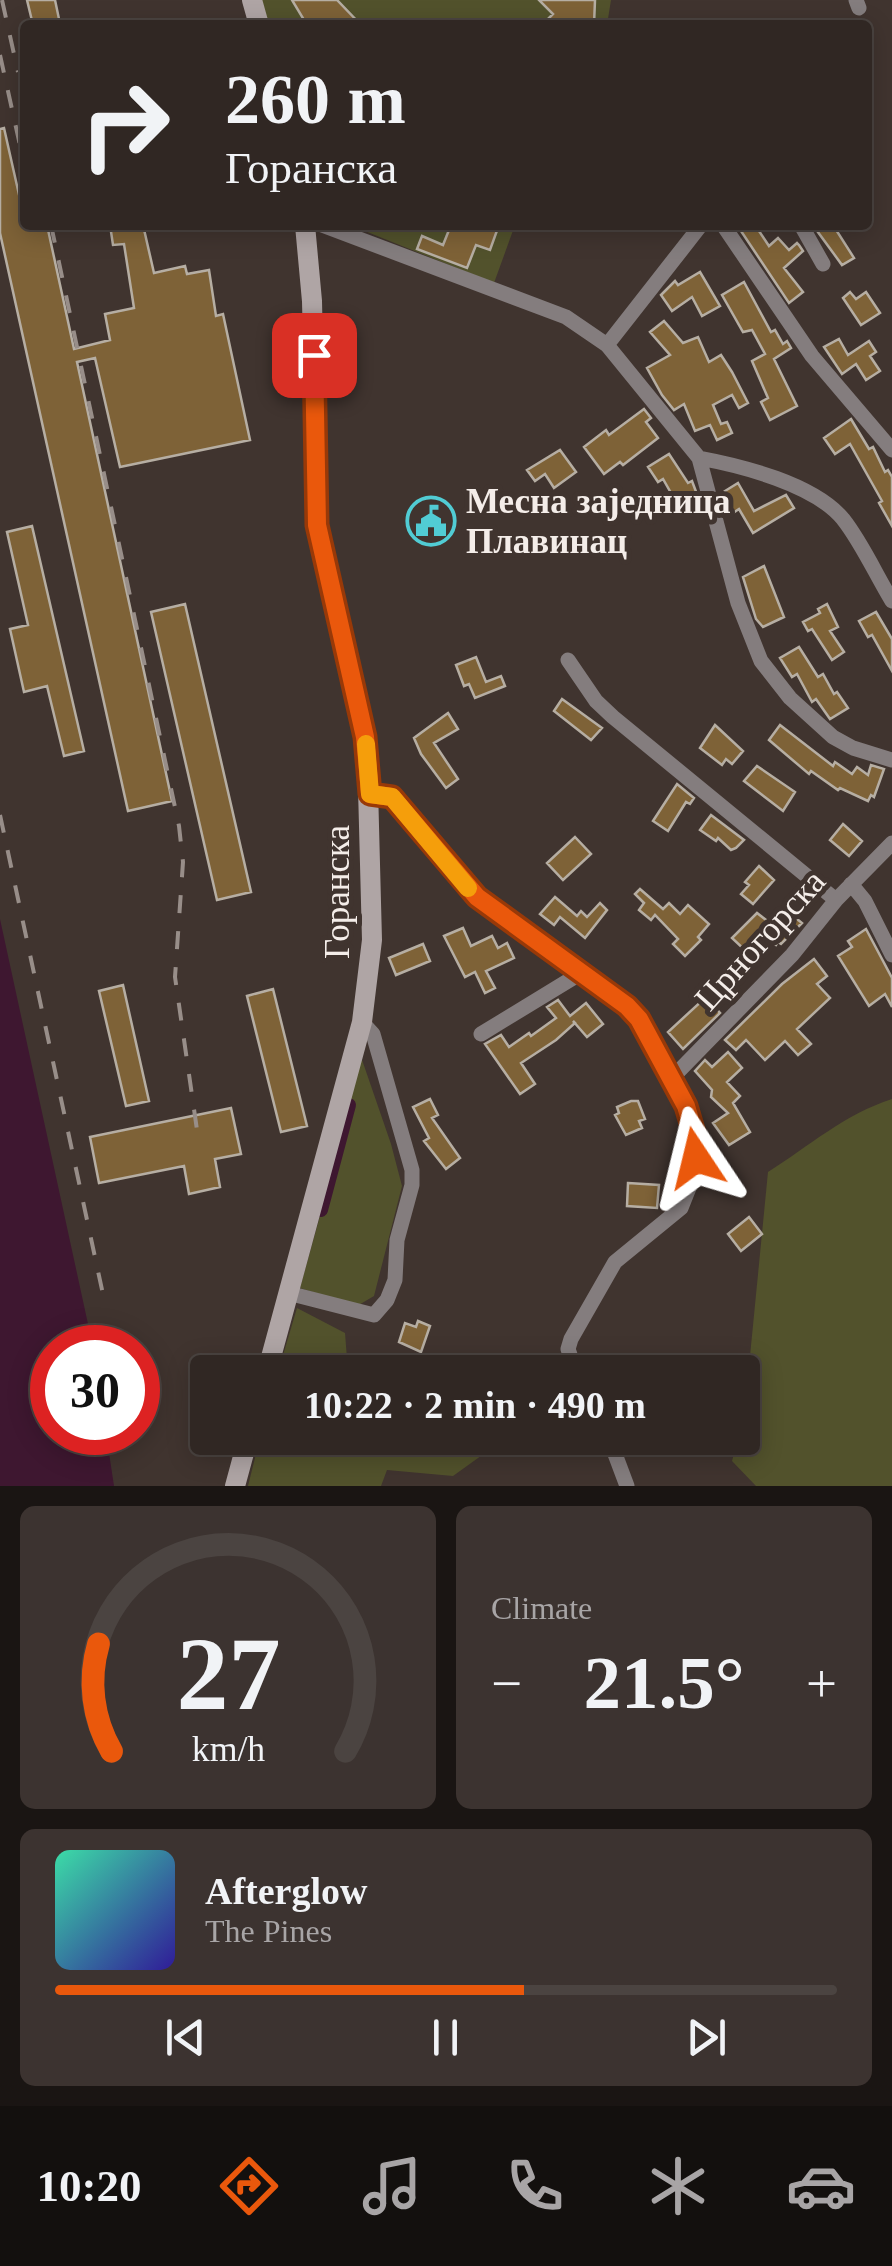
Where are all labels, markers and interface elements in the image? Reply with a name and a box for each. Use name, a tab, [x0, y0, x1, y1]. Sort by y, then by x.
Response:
icon: right	[60, 60, 190, 190]
text: 260 m	[225, 61, 406, 138]
text: Горанска	[225, 143, 397, 193]
pin	[272, 313, 357, 398]
icon: arrive	[287, 328, 342, 383]
place label: Месна заједница Плавинац	[466, 482, 730, 561]
public building icon: Месна заједница Плавинац	[405, 495, 457, 547]
street label: Горанска	[318, 825, 357, 959]
street label: Црногорска	[687, 862, 833, 1018]
position arrow	[644, 1106, 748, 1210]
speed limit sign: 30	[30, 1325, 160, 1455]
text: 10:22 · 2 min · 490 m	[304, 1384, 646, 1426]
text: Climate	[491, 1590, 592, 1626]
text: 27	[176, 1616, 280, 1731]
text: 21.5°	[583, 1641, 745, 1724]
text: −	[491, 1653, 522, 1714]
text: +	[806, 1653, 837, 1714]
text: km/h	[191, 1729, 265, 1769]
text: Afterglow	[205, 1870, 367, 1912]
text: The Pines	[205, 1913, 332, 1949]
icon: previous	[158, 2010, 213, 2065]
icon: pause	[418, 2010, 473, 2065]
icon: next	[679, 2010, 734, 2065]
icon: directions	[214, 2151, 284, 2221]
icon: music	[357, 2151, 427, 2221]
icon: phone	[500, 2151, 570, 2221]
icon: climate	[643, 2151, 713, 2221]
icon: car	[786, 2151, 856, 2221]
text: 10:20	[36, 2161, 141, 2211]

